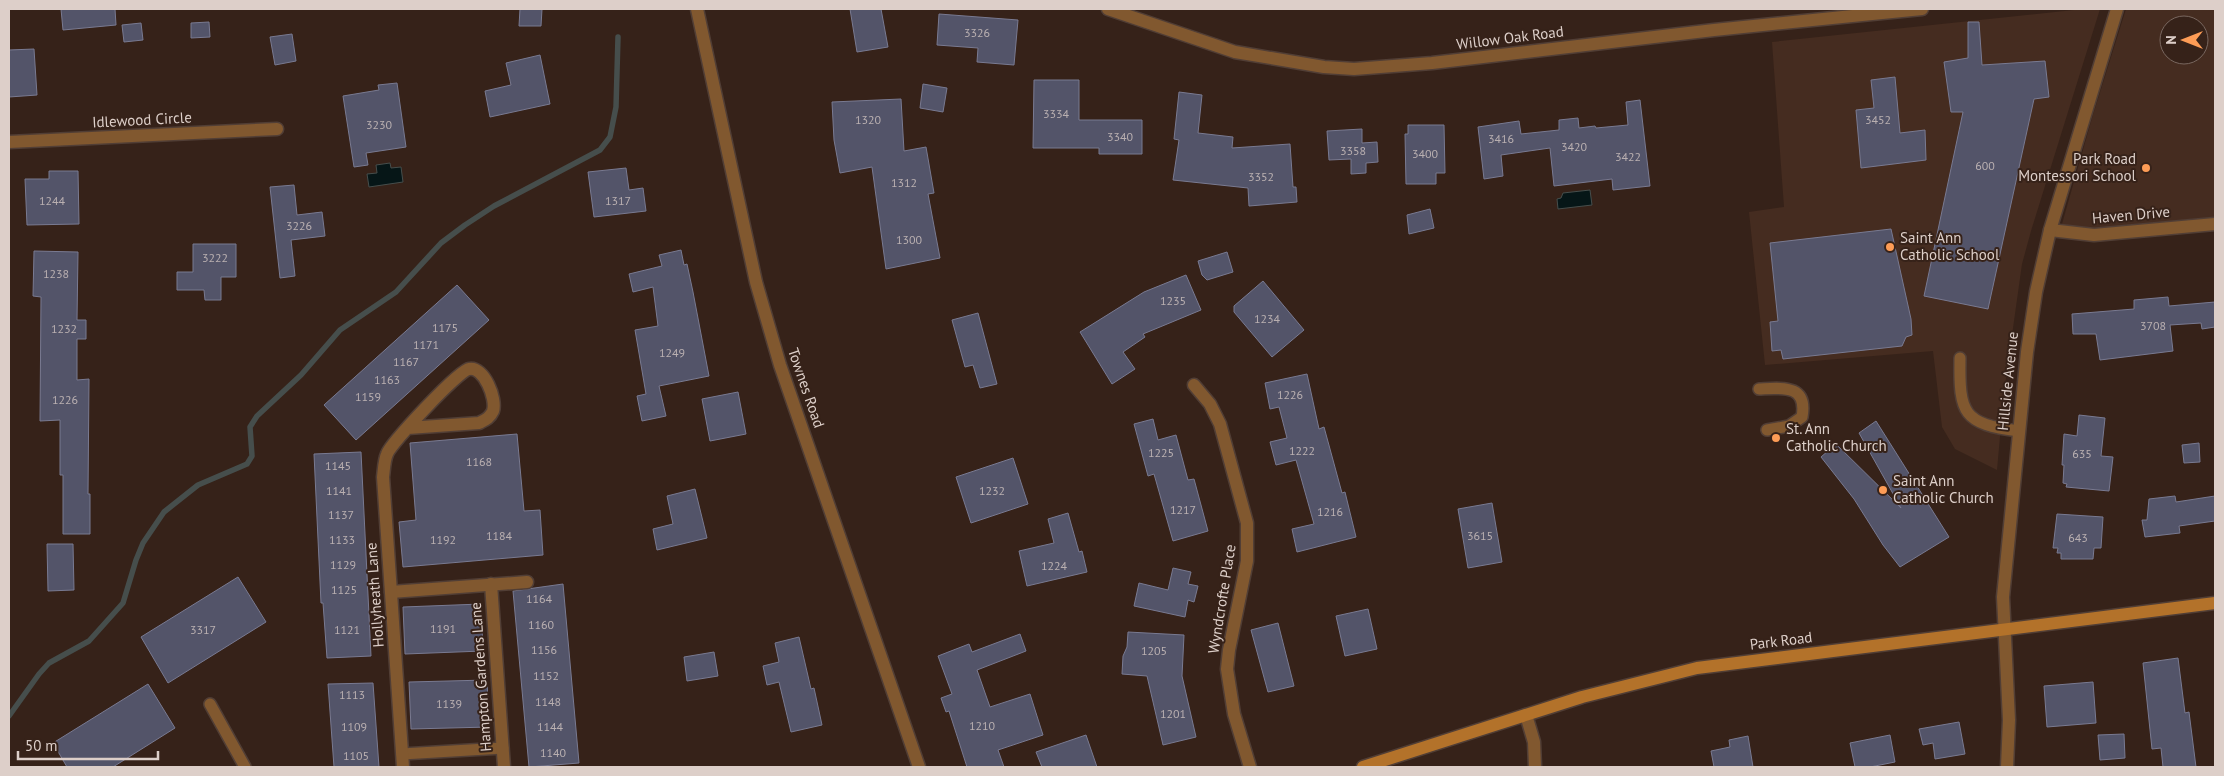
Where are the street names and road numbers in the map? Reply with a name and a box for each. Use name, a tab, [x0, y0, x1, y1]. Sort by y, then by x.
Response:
street label: Willow Oak Road	[1455, 21, 1565, 54]
street label: Idlewood Circle	[92, 107, 192, 132]
street label: Haven Drive	[2091, 202, 2171, 227]
street label: Hillside Avenue	[1993, 331, 2022, 431]
street label: Townes Road	[784, 345, 829, 430]
street label: Hollyheath Lane	[361, 542, 388, 648]
street label: Wyndcrofte Place	[1203, 543, 1240, 655]
street label: Hampton Gardens Lane	[466, 602, 495, 752]
street label: Park Road	[1749, 627, 1813, 654]

